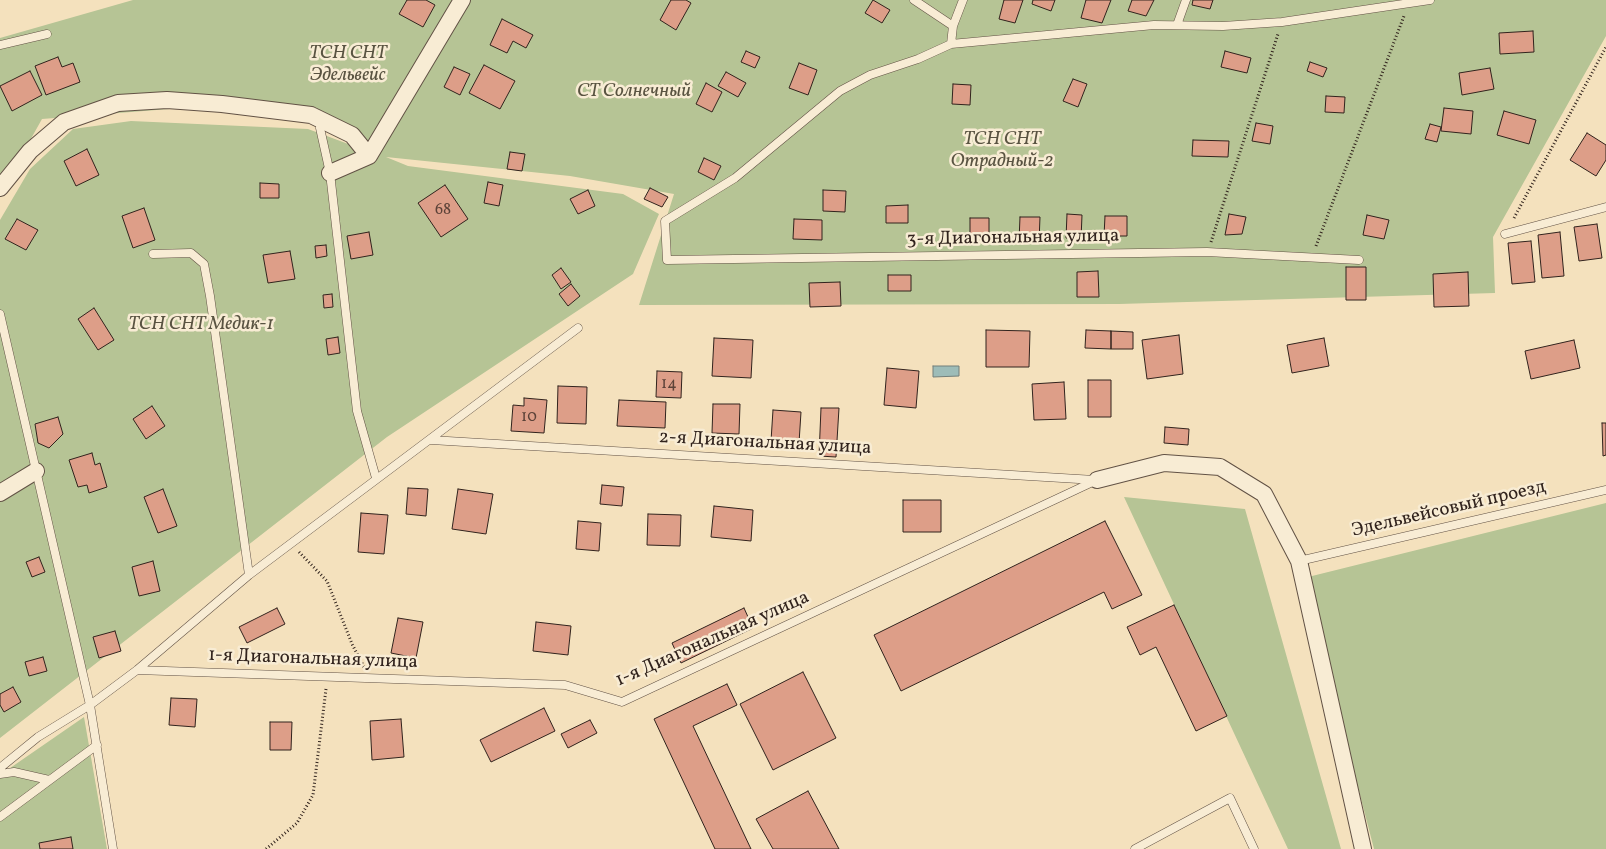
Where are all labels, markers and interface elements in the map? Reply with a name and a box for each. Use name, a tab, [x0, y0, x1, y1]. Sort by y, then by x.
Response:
park label: ТСН СНТ Эдельвейс	[310, 44, 386, 88]
park label: СТ Солнечный	[577, 82, 691, 104]
park label: ТСН СНТ Отрадный-2	[950, 130, 1054, 174]
house number: 68	[435, 201, 451, 221]
street label: 3-я Диагональная улица	[906, 226, 1120, 252]
park label: ТСН СНТ Медик-1	[128, 315, 274, 337]
house number: 14	[661, 375, 677, 395]
house number: 10	[521, 408, 537, 428]
street label: 2-я Диагональная улица	[658, 427, 872, 461]
street label: Эдельвейсовый проезд	[1350, 477, 1548, 543]
street label: 1-я Диагональная улица	[613, 587, 813, 693]
street label: 1-я Диагональная улица	[208, 645, 418, 675]

